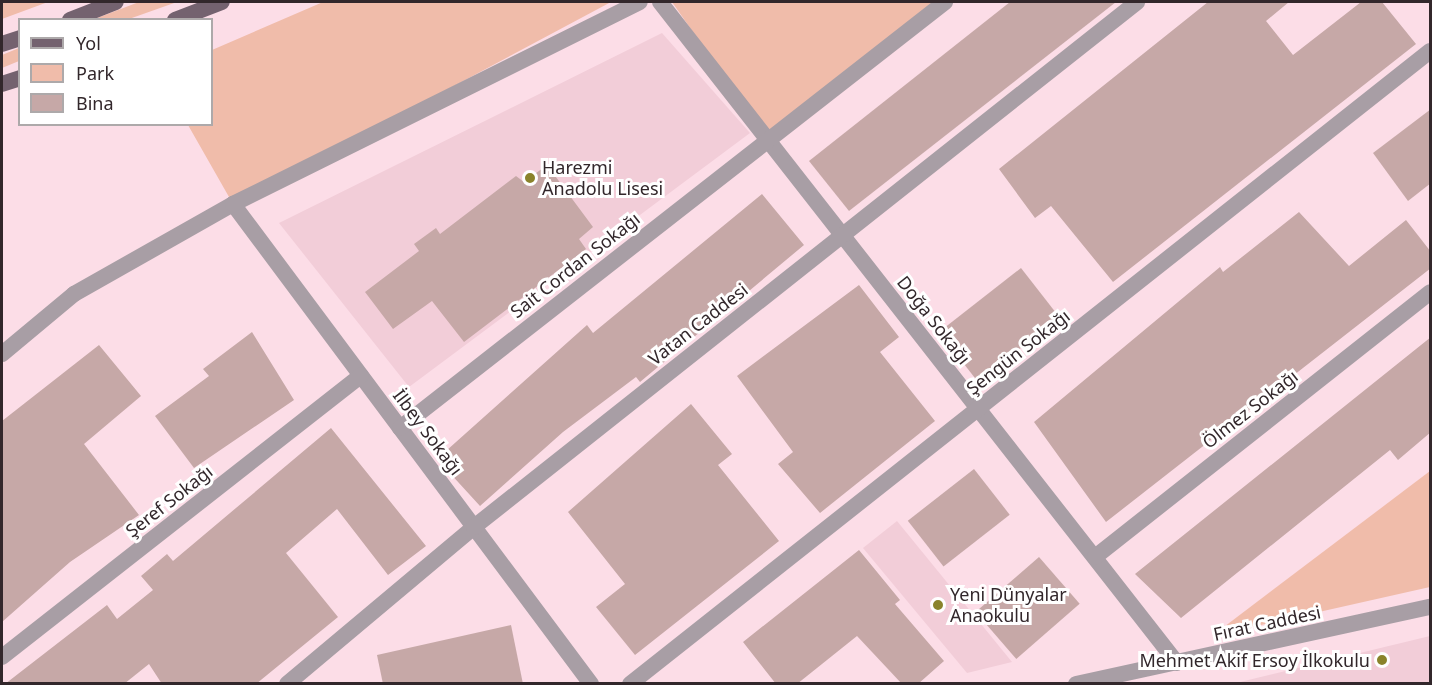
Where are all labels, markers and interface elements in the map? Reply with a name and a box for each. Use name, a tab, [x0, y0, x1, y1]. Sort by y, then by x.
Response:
legend	[18, 18, 213, 126]
text: Yol	[76, 31, 101, 55]
text: Park	[76, 61, 114, 85]
text: Bina	[76, 91, 114, 115]
place label: Harezmi Anadolu Lisesi	[542, 157, 663, 200]
marker: Harezmi Anadolu Lisesi	[523, 171, 537, 185]
street label: Sait Cordan Sokağı	[506, 208, 644, 322]
street label: Doğa Sokağı	[893, 272, 975, 368]
street label: Vatan Caddesi	[644, 279, 752, 369]
street label: Şengün Sokağı	[962, 305, 1074, 399]
street label: Ölmez Sokağı	[1198, 365, 1302, 453]
street label: İlbey Sokağı	[389, 385, 467, 479]
street label: Şeref Sokağı	[121, 460, 217, 542]
place label: Yeni Dünyalar Anaokulu	[950, 584, 1067, 626]
marker: Yeni Dünyalar Anaokulu	[931, 598, 945, 612]
street label: Fırat Caddesi	[1211, 601, 1323, 645]
place label: Mehmet Akif Ersoy İlkokulu	[1139, 649, 1370, 671]
marker: Mehmet Akif Ersoy İlkokulu	[1375, 653, 1389, 667]

